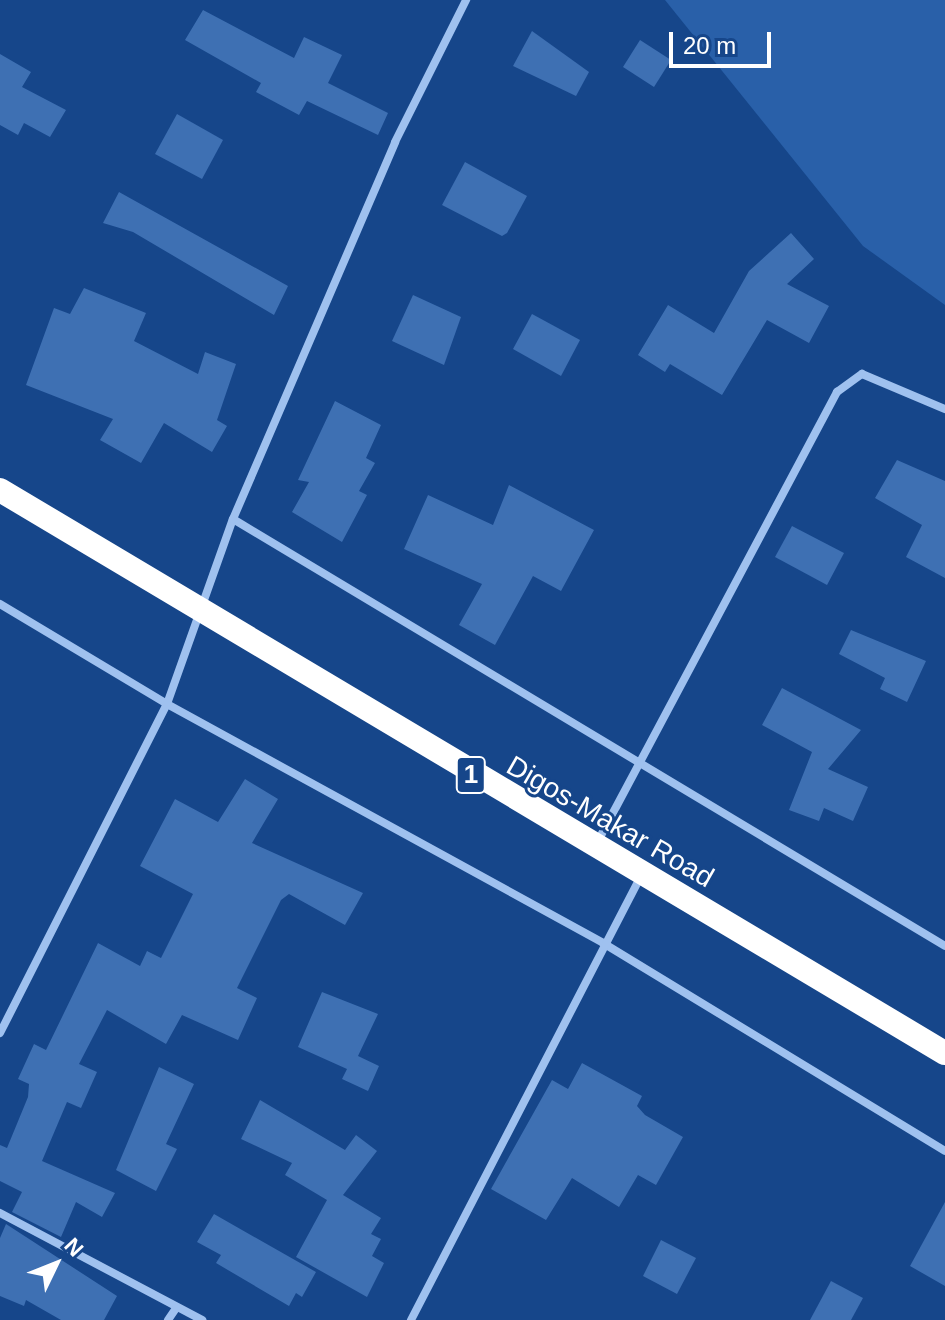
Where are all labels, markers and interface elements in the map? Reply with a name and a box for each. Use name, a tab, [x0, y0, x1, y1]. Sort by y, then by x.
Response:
scale bar	[673, 16, 775, 66]
text: 20 m	[683, 32, 736, 59]
street label: Digos-Makar Road	[501, 749, 719, 895]
road number: 1	[455, 753, 487, 797]
north arrow	[16, 1224, 96, 1304]
text: N	[59, 1233, 88, 1262]

